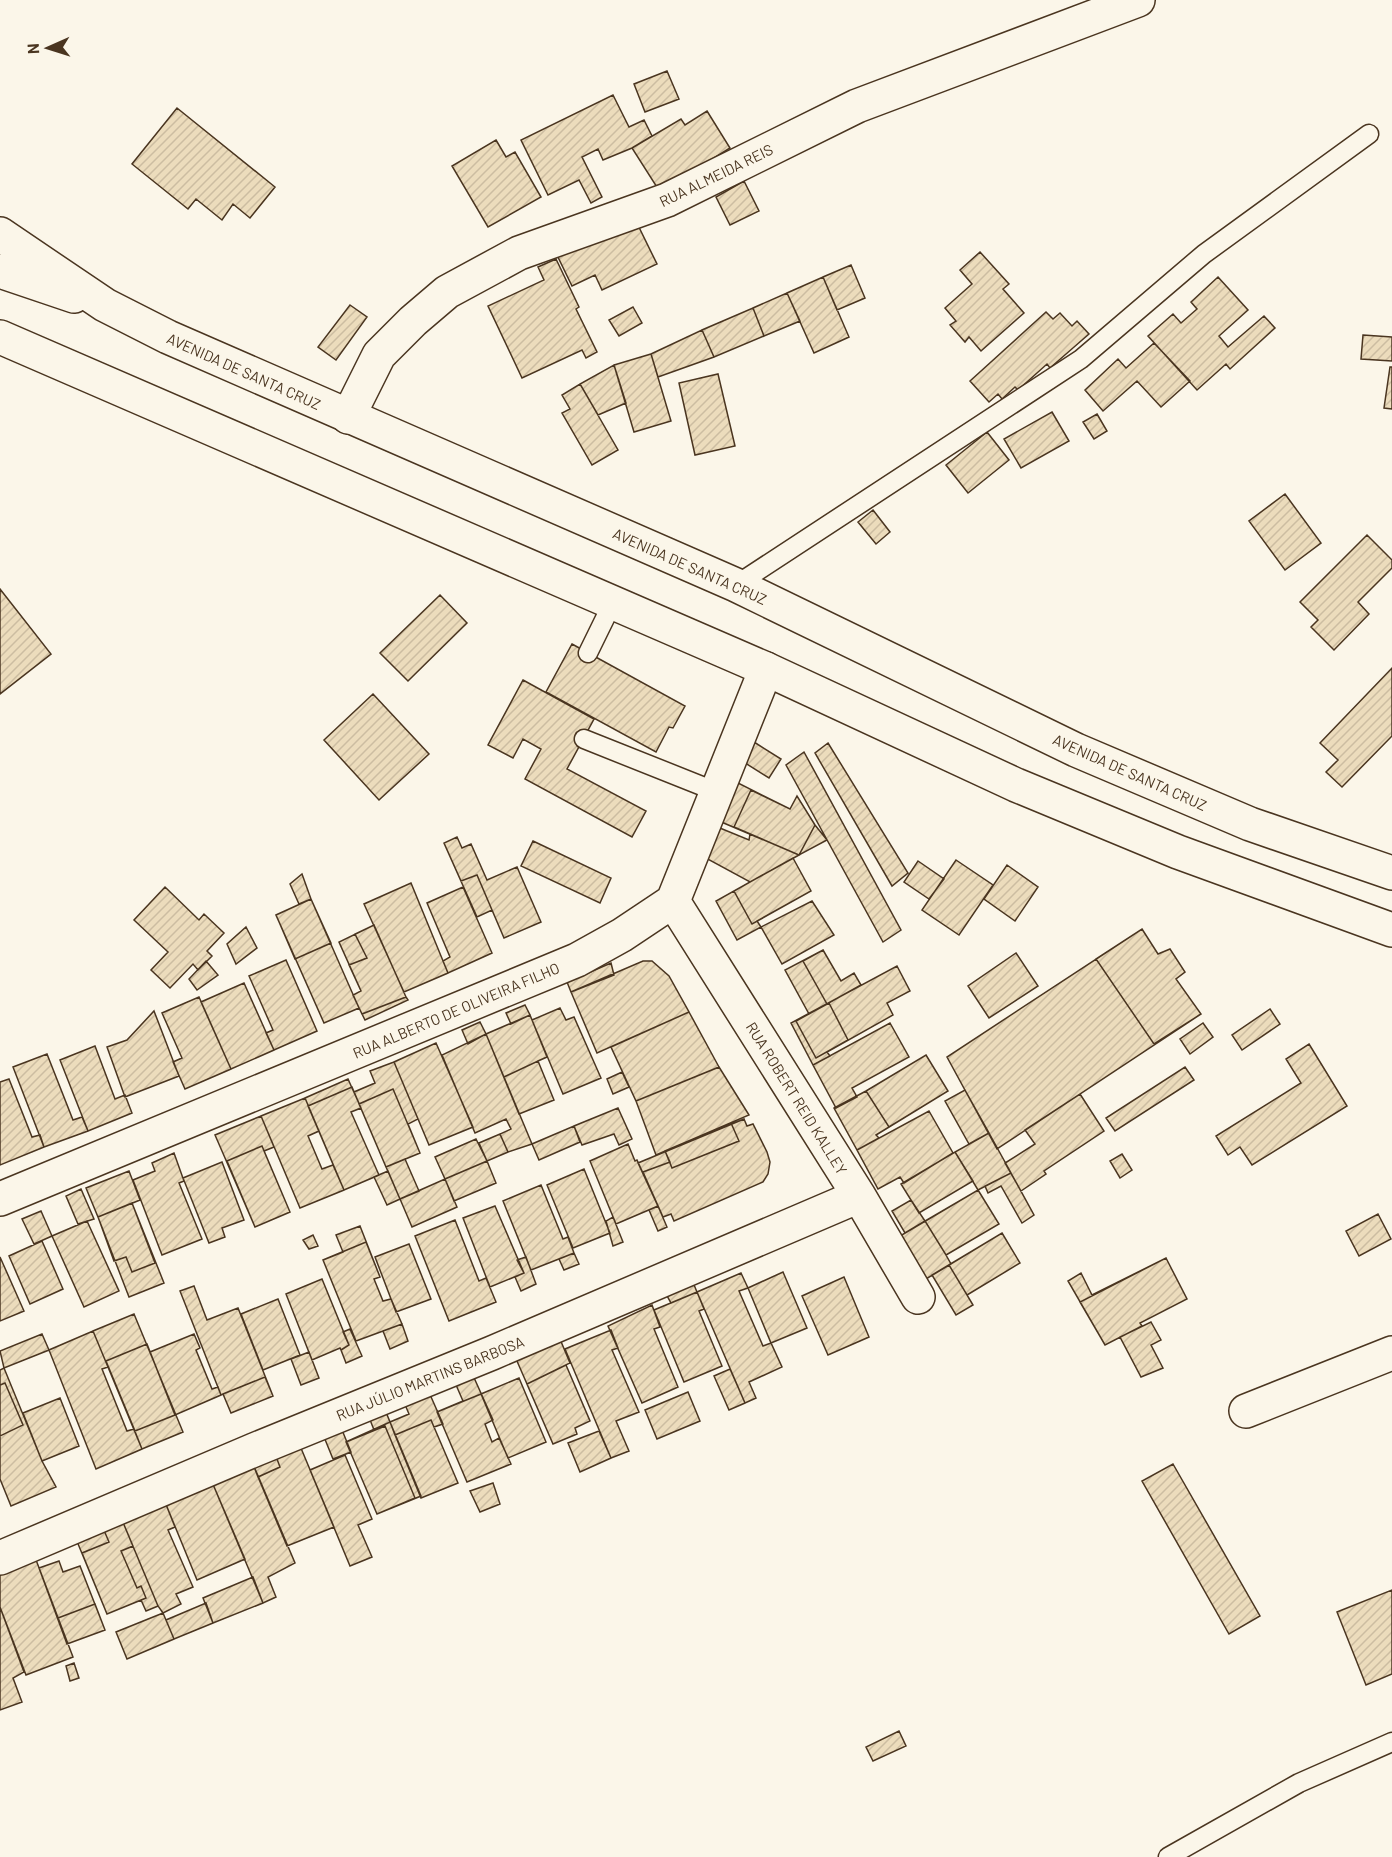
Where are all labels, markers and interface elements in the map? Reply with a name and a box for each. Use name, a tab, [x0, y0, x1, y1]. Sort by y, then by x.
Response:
north arrow	[18, 18, 78, 78]
text: N	[23, 43, 42, 55]
street label: RUA ALMEIDA REIS	[656, 140, 776, 210]
street label: AVENIDA DE SANTA CRUZ	[164, 329, 324, 413]
street label: AVENIDA DE SANTA CRUZ	[610, 524, 770, 608]
street label: AVENIDA DE SANTA CRUZ	[1050, 730, 1210, 814]
street label: RUA ALBERTO DE OLIVEIRA FILHO	[350, 958, 562, 1062]
street label: RUA ROBERT REID KALLEY	[743, 1018, 851, 1178]
street label: RUA JÚLIO MARTINS BARBOSA	[333, 1332, 527, 1424]

